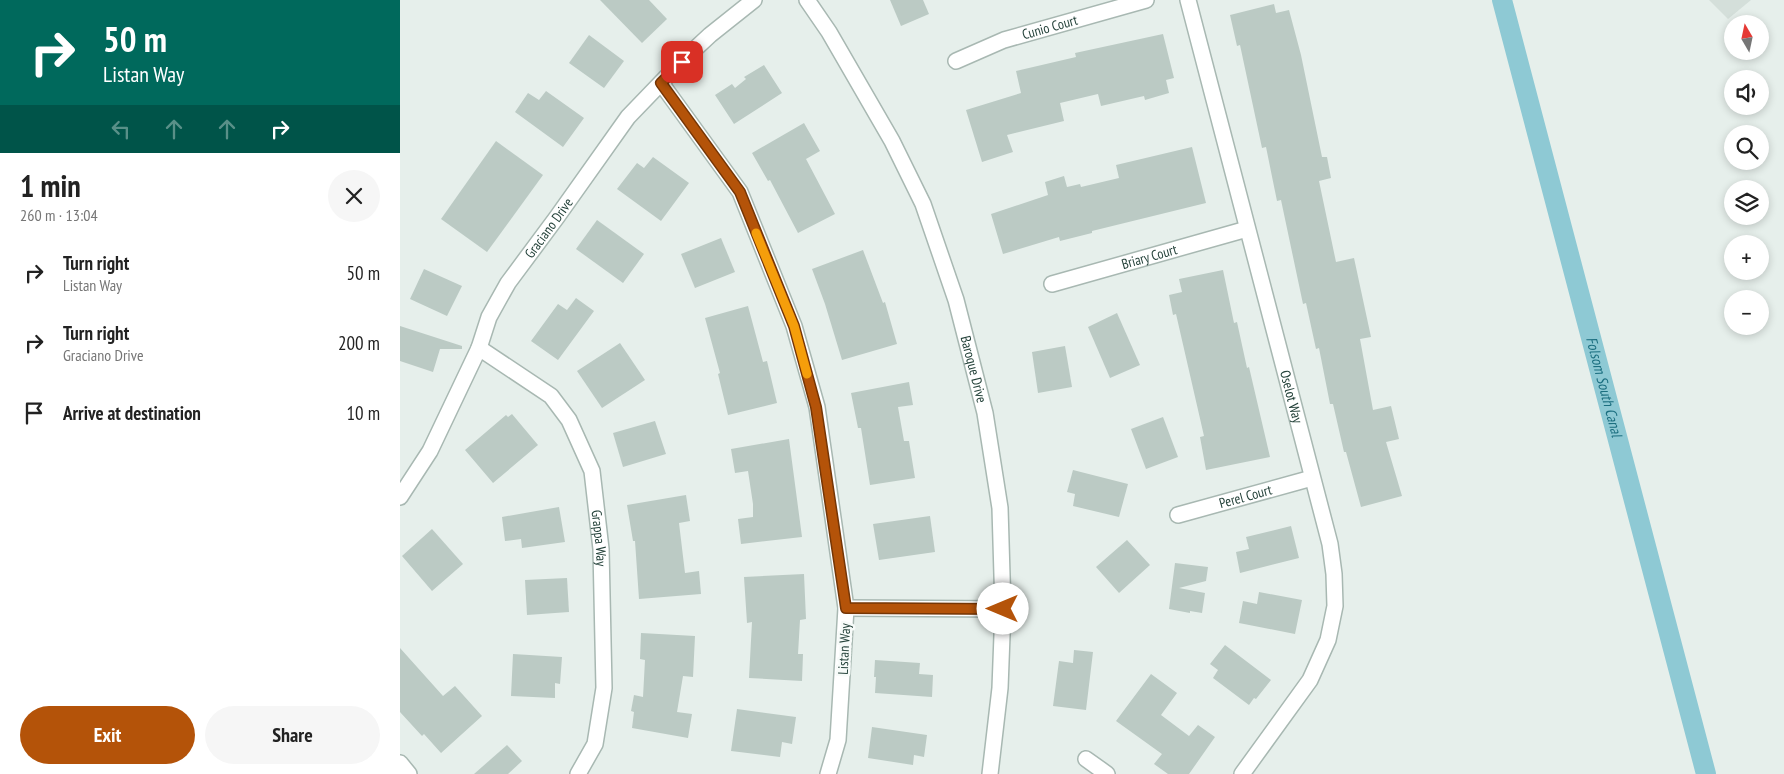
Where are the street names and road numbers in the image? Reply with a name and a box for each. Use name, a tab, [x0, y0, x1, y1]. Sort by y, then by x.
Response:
street label: Cunio Court	[1020, 11, 1080, 43]
street label: Graciano Drive	[521, 194, 577, 262]
street label: Briary Court	[1119, 240, 1179, 273]
street label: Baroque Drive	[957, 334, 991, 405]
street label: Oselot Way	[1276, 368, 1307, 426]
street label: Perel Court	[1217, 480, 1274, 512]
street label: Grappa Way	[588, 509, 610, 567]
street label: Listan Way	[834, 622, 854, 675]

